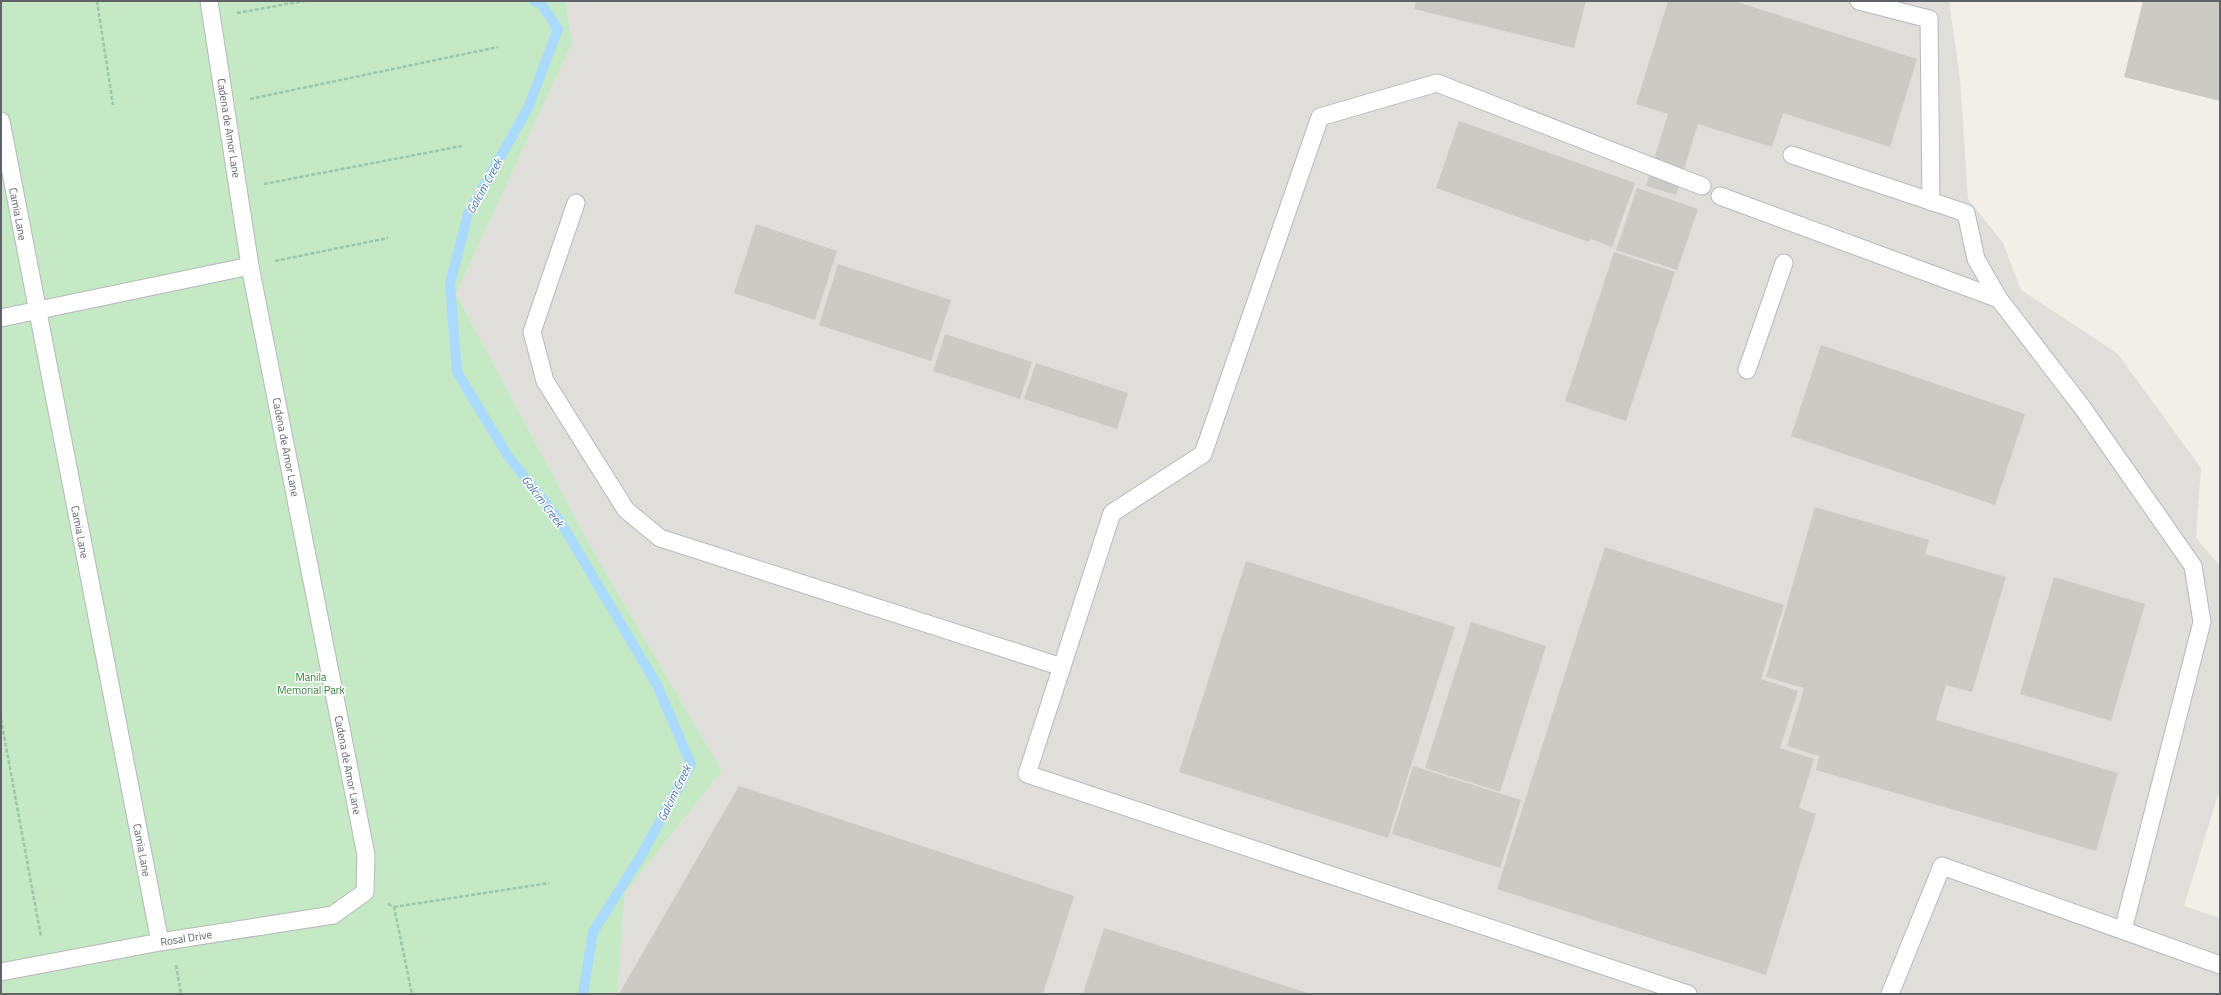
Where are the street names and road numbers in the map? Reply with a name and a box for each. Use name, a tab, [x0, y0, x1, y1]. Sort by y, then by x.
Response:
street label: Cadena de Amor Lane	[213, 77, 245, 179]
street label: Camia Lane	[5, 186, 31, 242]
street label: Cadena de Amor Lane	[269, 396, 304, 498]
street label: Camia Lane	[67, 504, 93, 560]
street label: Cadena de Amor Lane	[331, 714, 366, 816]
street label: Camia Lane	[129, 822, 155, 878]
street label: Rosal Drive	[159, 926, 213, 950]

